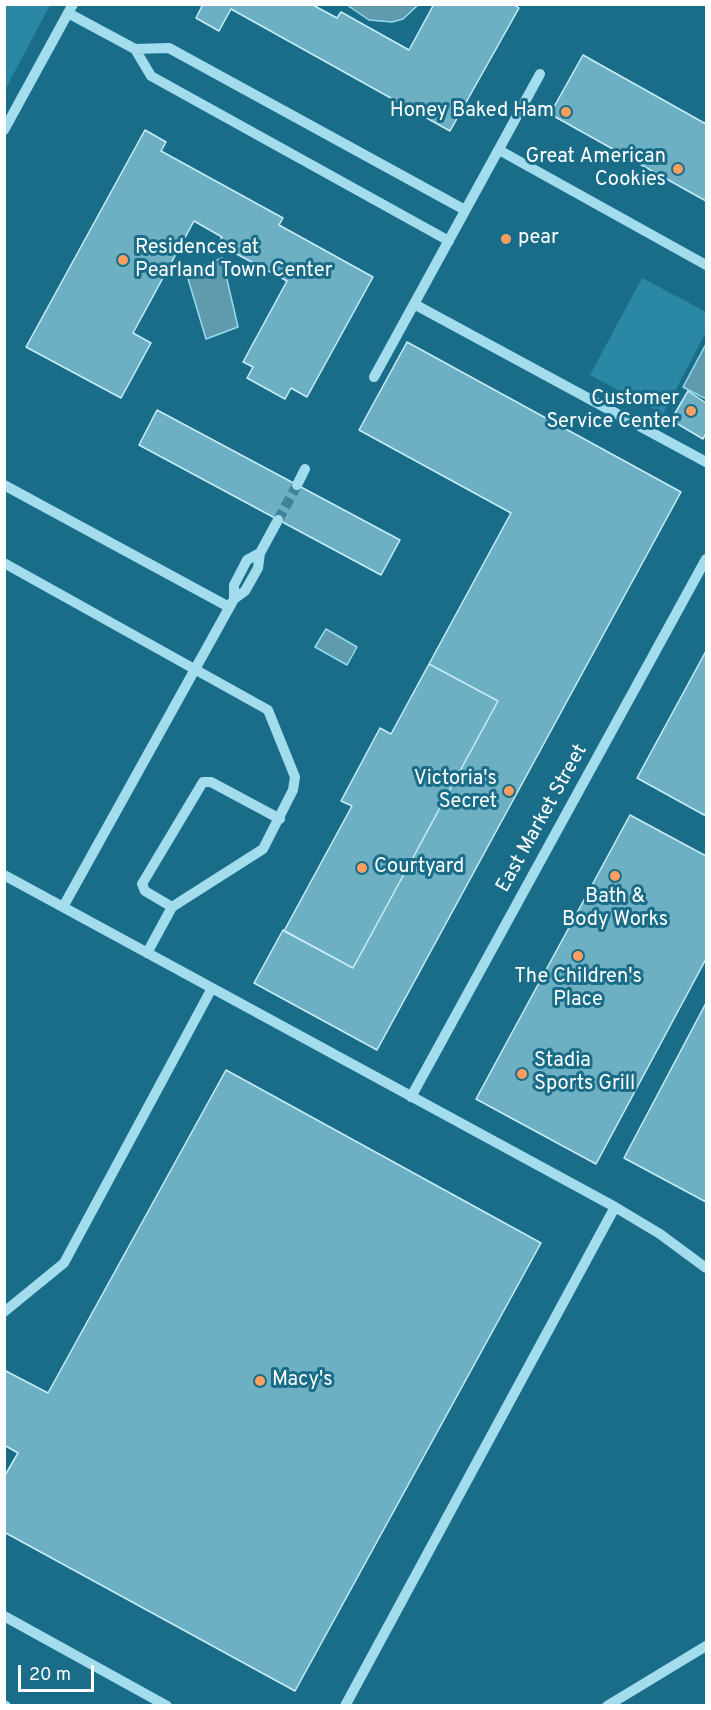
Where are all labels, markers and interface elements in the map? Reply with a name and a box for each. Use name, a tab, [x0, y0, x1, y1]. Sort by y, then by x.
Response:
place label: Honey Baked Ham	[390, 100, 554, 124]
marker: Honey Baked Ham	[559, 105, 573, 119]
place label: Great American Cookies	[525, 146, 666, 193]
marker: Great American Cookies	[671, 162, 685, 176]
place label: pear	[518, 227, 559, 251]
marker: pear	[499, 232, 513, 246]
place label: Residences at Pearland Town Center	[135, 237, 332, 284]
marker: Residences at Pearland Town Center	[116, 253, 130, 267]
place label: Customer Service Center	[546, 388, 679, 435]
marker: Customer Service Center	[684, 404, 698, 418]
street label: East Market Street	[492, 741, 594, 897]
place label: Victoria's Secret	[414, 768, 497, 815]
marker: Victoria's Secret	[502, 784, 516, 798]
place label: Courtyard	[374, 856, 464, 880]
marker: Courtyard	[355, 861, 369, 875]
marker: Bath & Body Works	[608, 869, 622, 883]
place label: Bath & Body Works	[562, 886, 668, 933]
marker: The Children's Place	[571, 949, 585, 963]
place label: The Children's Place	[514, 966, 642, 1013]
place label: Stadia Sports Grill	[534, 1050, 635, 1097]
marker: Stadia Sports Grill	[515, 1067, 529, 1081]
place label: Macy's	[272, 1369, 333, 1393]
marker: Macy's	[253, 1374, 267, 1388]
scale bar	[21, 1653, 98, 1691]
text: 20 m	[29, 1664, 71, 1687]

